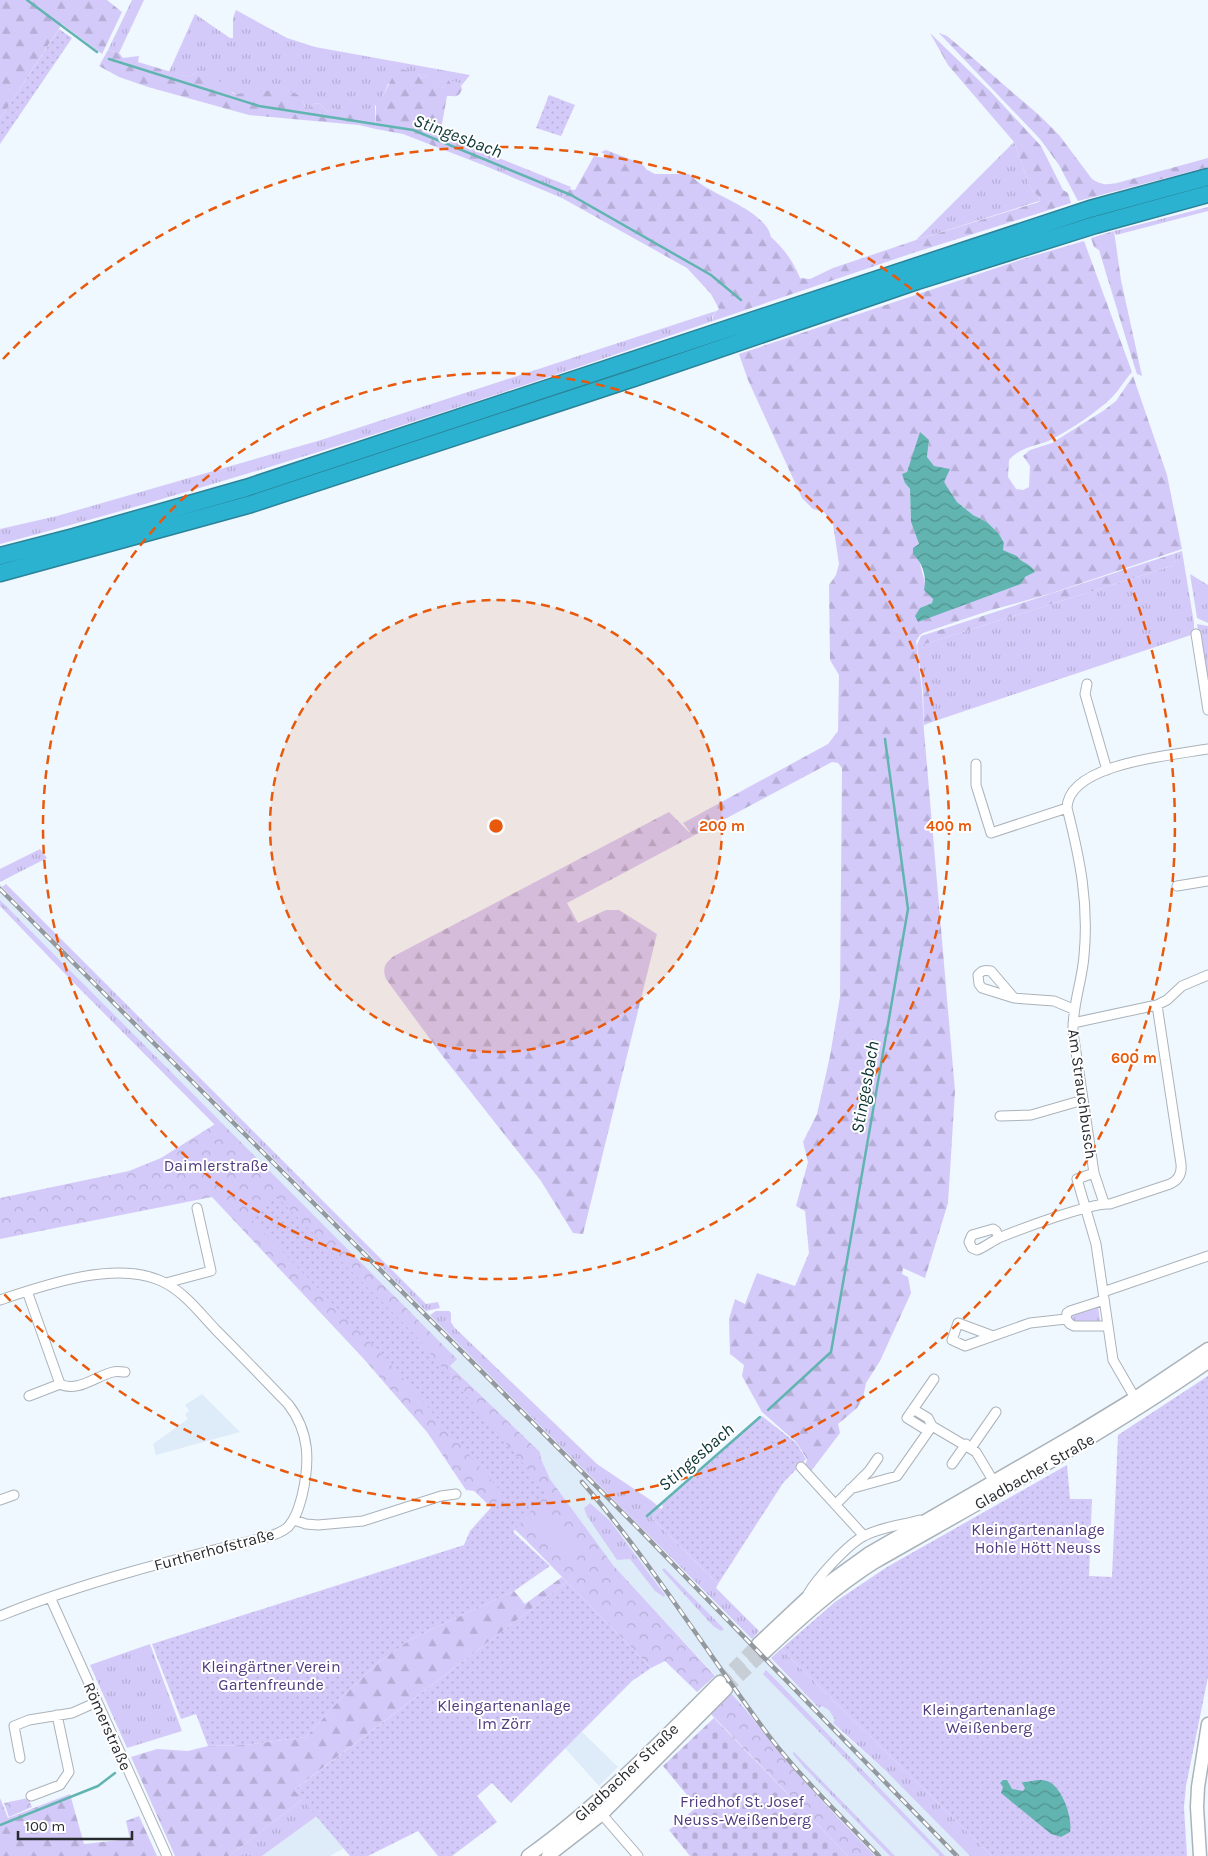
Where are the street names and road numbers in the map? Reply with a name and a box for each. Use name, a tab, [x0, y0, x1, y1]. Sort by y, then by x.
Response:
street label: Am Strauchbusch	[1064, 1028, 1101, 1160]
street label: Gladbacher Straße	[971, 1429, 1098, 1514]
street label: Furtherhofstraße	[152, 1524, 276, 1575]
street label: Römerstraße	[80, 1679, 135, 1773]
street label: Gladbacher Straße	[570, 1719, 682, 1825]

